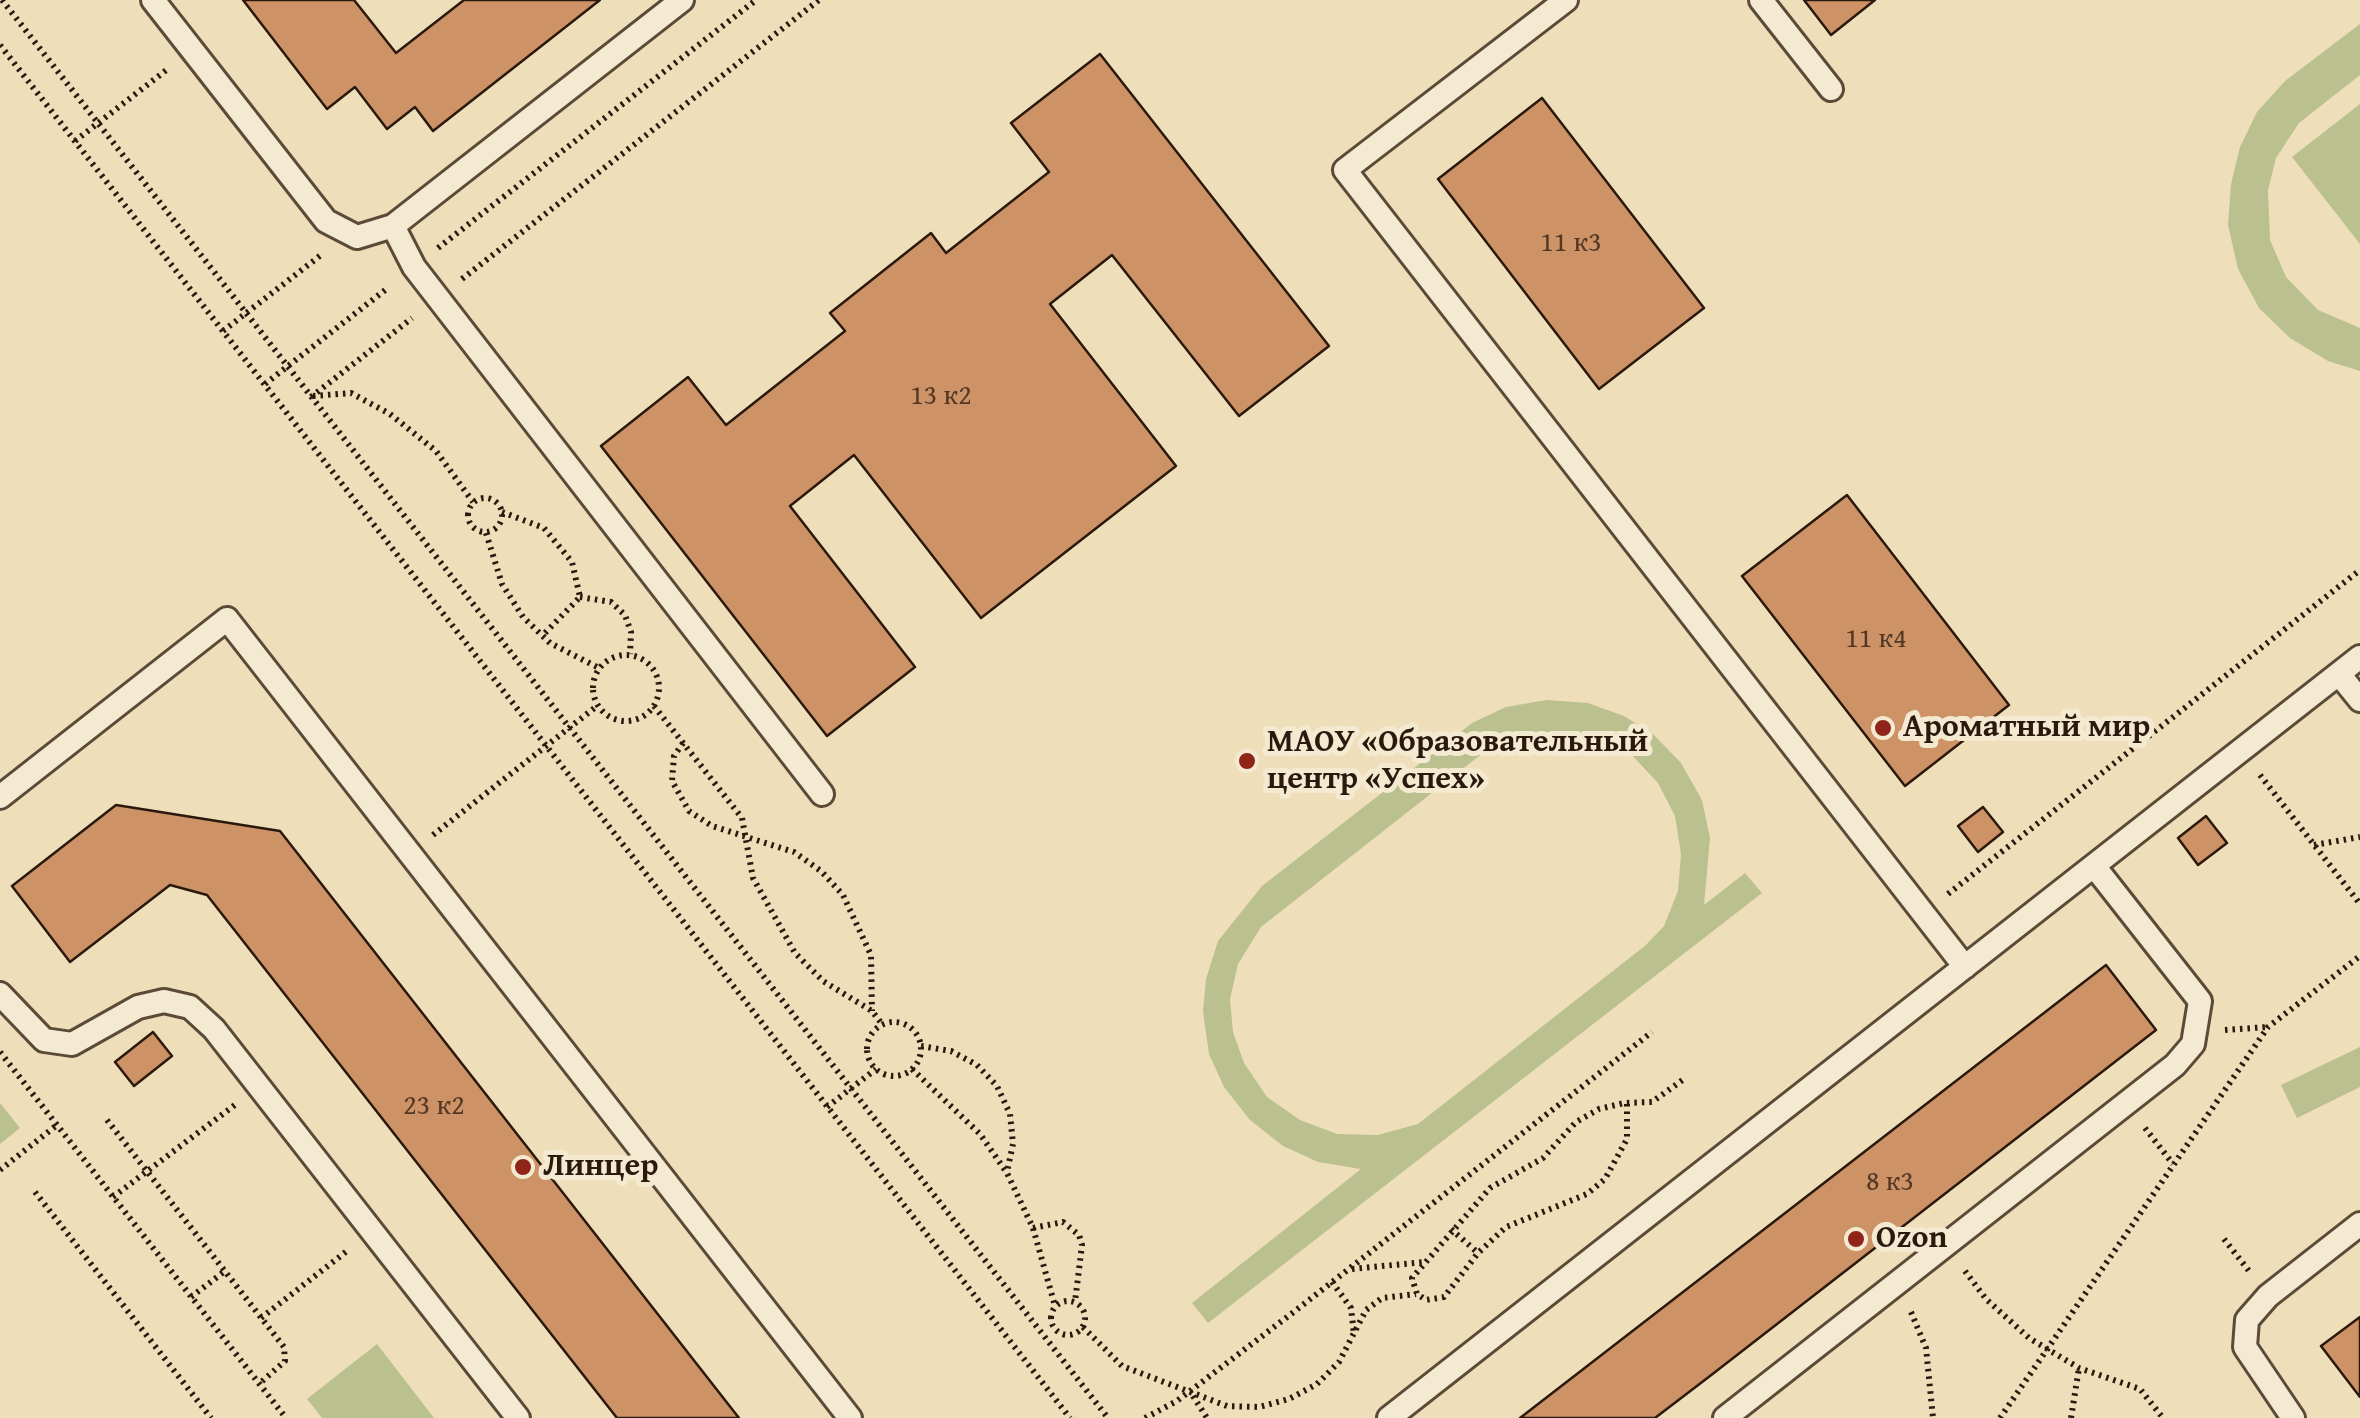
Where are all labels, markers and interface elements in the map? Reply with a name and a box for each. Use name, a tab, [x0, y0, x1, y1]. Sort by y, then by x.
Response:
house number: 11 к3	[1540, 227, 1602, 261]
house number: 13 к2	[910, 380, 972, 414]
house number: 11 к4	[1845, 623, 1907, 657]
place label: Ароматный мир	[1903, 709, 2150, 747]
marker: Ароматный мир	[1872, 717, 1894, 739]
place label: МАОУ «Образовательный центр «Успех»	[1267, 724, 1648, 799]
marker: МАОУ «Образовательный центр «Успех»	[1236, 750, 1258, 772]
house number: 23 к2	[403, 1090, 465, 1124]
place label: Линцер	[543, 1148, 658, 1186]
marker: Линцер	[512, 1156, 534, 1178]
house number: 8 к3	[1866, 1166, 1914, 1200]
place label: Ozon	[1876, 1220, 1947, 1258]
marker: Ozon	[1845, 1228, 1867, 1250]

